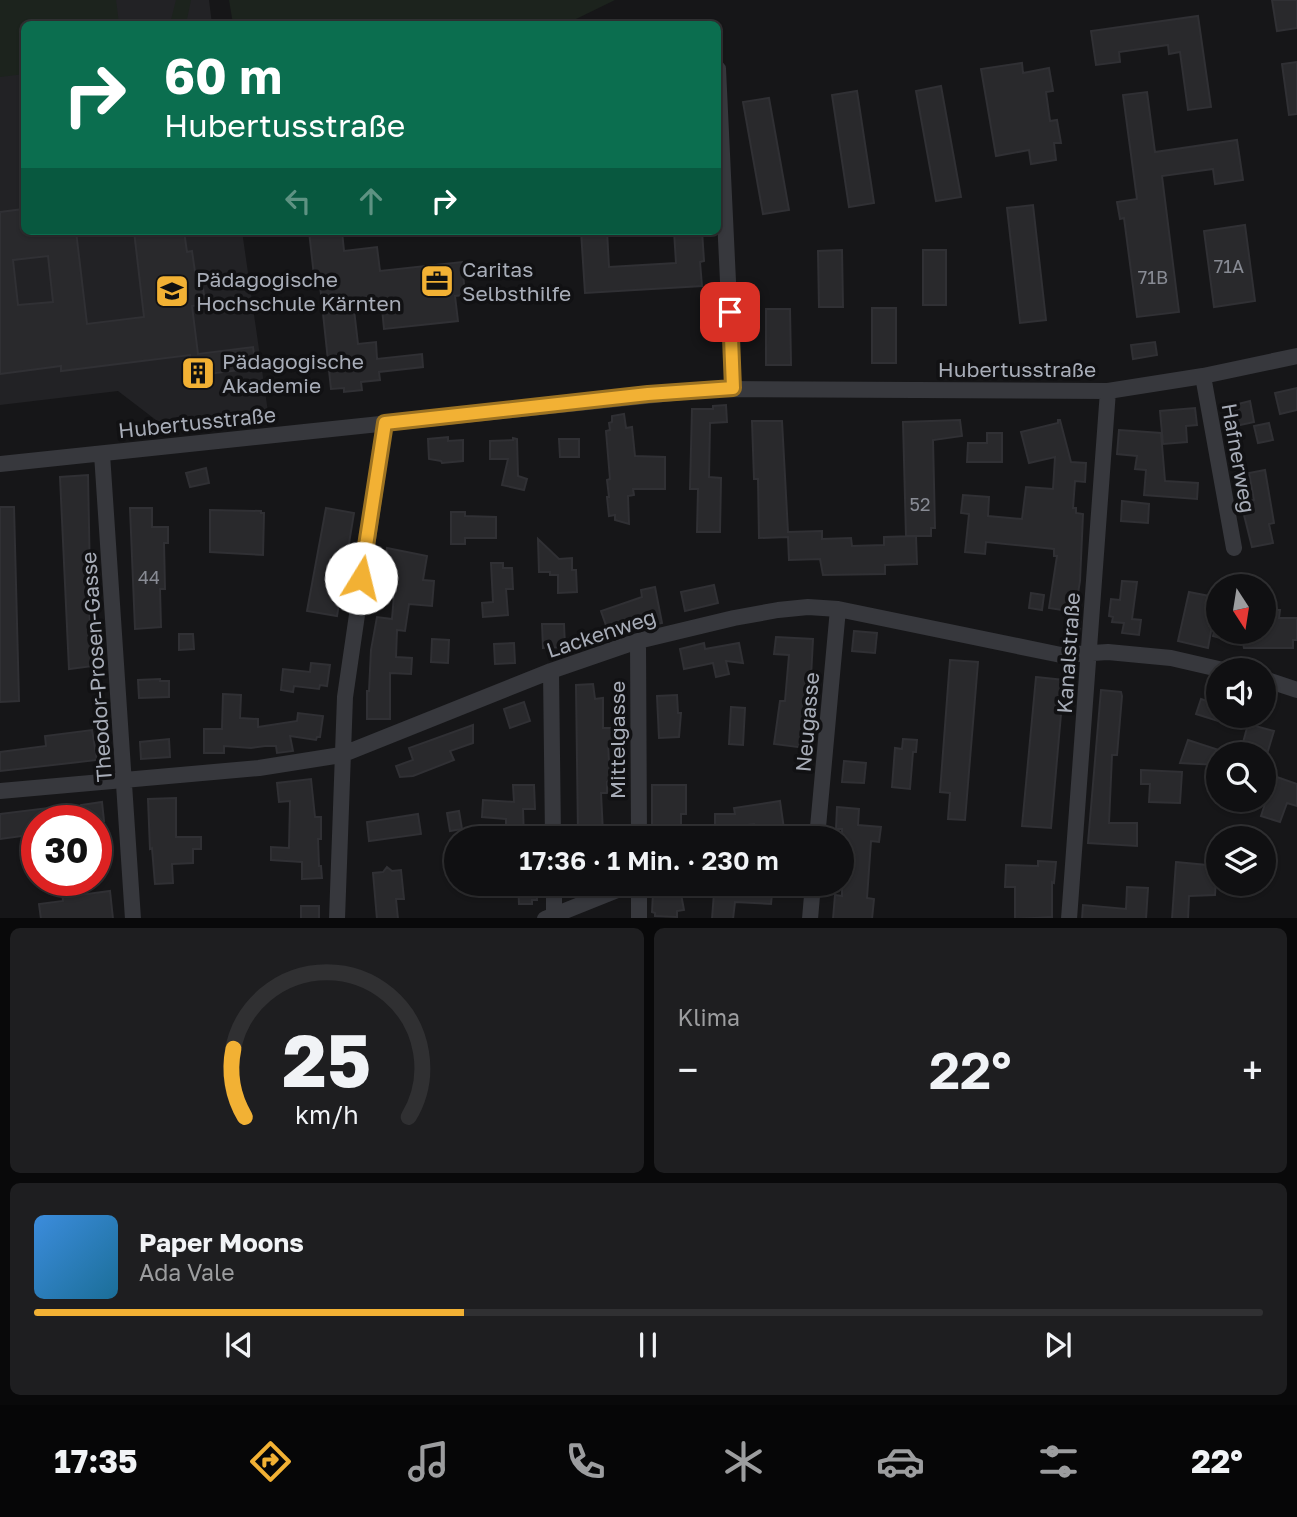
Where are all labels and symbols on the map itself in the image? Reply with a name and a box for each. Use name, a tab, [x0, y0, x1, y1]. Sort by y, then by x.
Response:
house number: 71A	[1214, 255, 1244, 277]
place label: Caritas Selbsthilfe	[462, 256, 571, 306]
office icon: Caritas Selbsthilfe	[418, 262, 456, 300]
place label: Pädagogische Hochschule Kärnten	[196, 266, 402, 316]
house number: 71B	[1138, 266, 1168, 288]
school or university icon: Pädagogische Hochschule Kärnten	[153, 272, 191, 310]
pin	[700, 282, 760, 342]
place label: Pädagogische Akademie	[222, 348, 364, 398]
building icon: Pädagogische Akademie	[179, 354, 217, 392]
street label: Hubertusstraße	[938, 356, 1096, 382]
street label: Hubertusstraße	[117, 401, 277, 443]
street label: Hafnerweg	[1217, 401, 1261, 515]
house number: 52	[910, 493, 930, 515]
position arrow	[324, 541, 398, 615]
street label: Theodor-Prosen-Gasse	[75, 551, 117, 783]
house number: 44	[138, 566, 160, 588]
north arrow	[1206, 574, 1276, 644]
street label: Kanalstraße	[1051, 592, 1085, 714]
street label: Lackenweg	[543, 603, 659, 663]
street label: Neugasse	[790, 671, 824, 773]
street label: Mittelgasse	[604, 681, 630, 799]
speed limit sign: 30	[21, 805, 112, 896]

